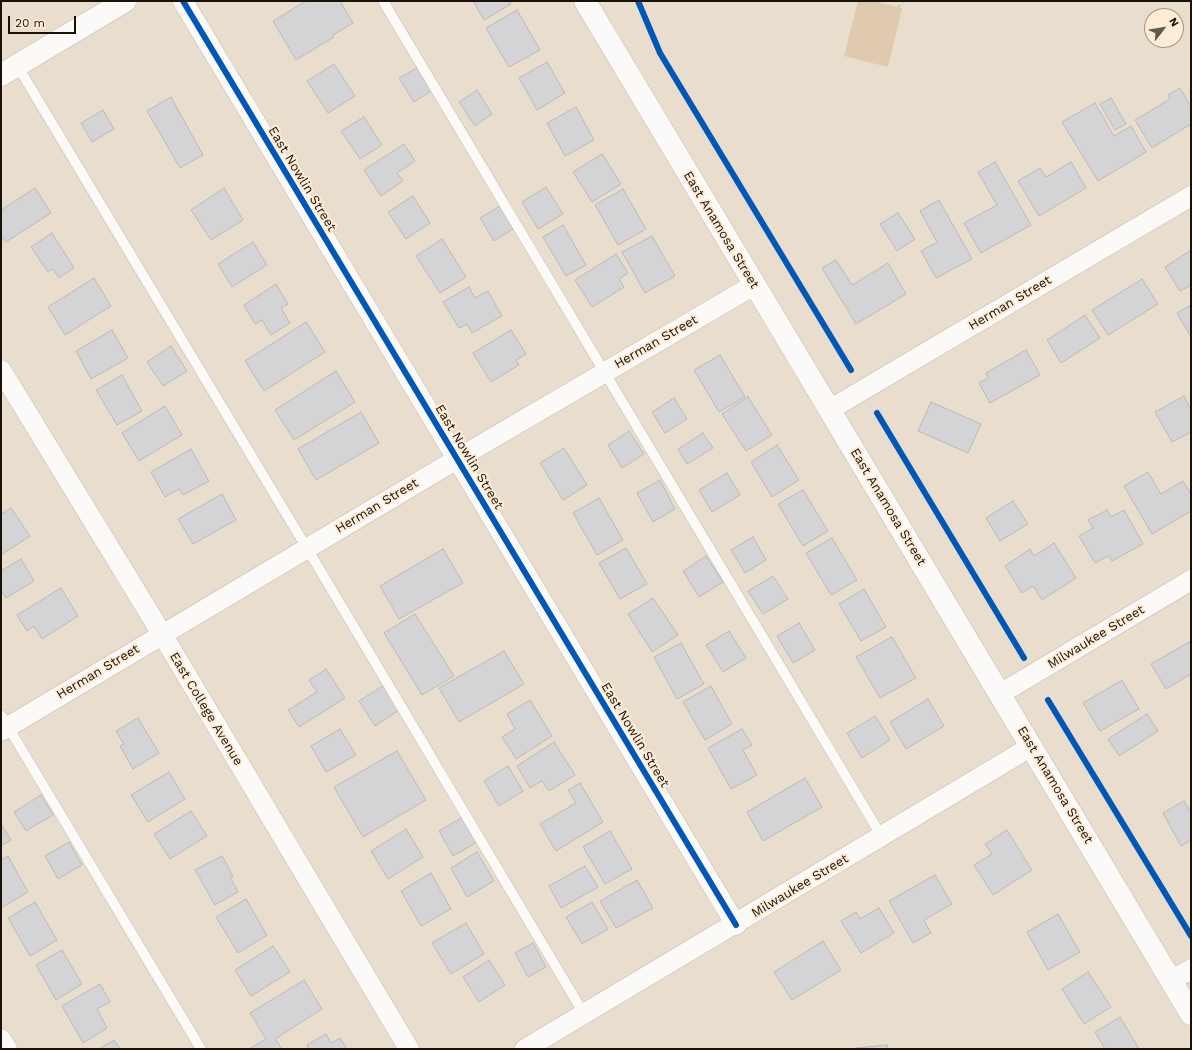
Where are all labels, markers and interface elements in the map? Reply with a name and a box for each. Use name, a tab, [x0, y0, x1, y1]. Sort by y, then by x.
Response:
scale bar	[10, 8, 78, 34]
north arrow	[1144, 8, 1184, 48]
text: N	[1166, 15, 1182, 29]
text: 20 m	[15, 16, 45, 30]
street label: East Nowlin Street	[265, 124, 339, 234]
street label: East Anamosa Street	[680, 168, 762, 292]
street label: Herman Street	[966, 272, 1054, 334]
street label: Herman Street	[612, 312, 700, 372]
street label: East Nowlin Street	[432, 402, 506, 512]
street label: East Anamosa Street	[847, 445, 929, 569]
street label: Herman Street	[333, 475, 421, 537]
street label: Milwaukee Street	[1045, 602, 1147, 672]
street label: Herman Street	[54, 641, 142, 703]
street label: East College Avenue	[166, 650, 246, 768]
street label: East Nowlin Street	[598, 680, 672, 790]
street label: East Anamosa Street	[1014, 723, 1096, 847]
street label: Milwaukee Street	[749, 851, 851, 921]

